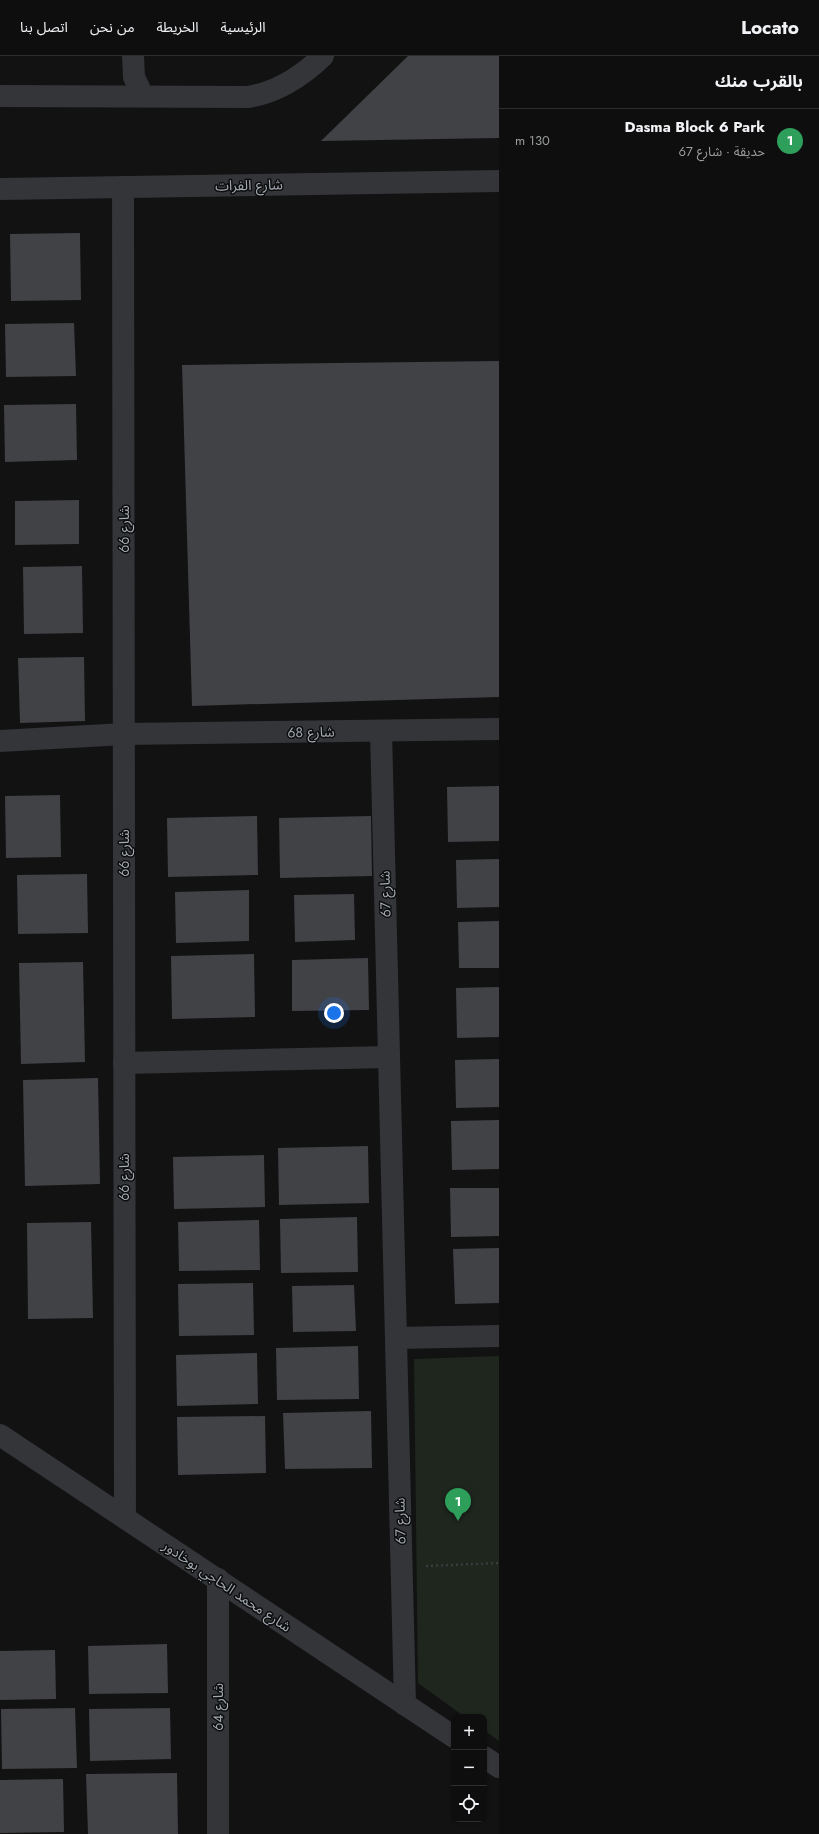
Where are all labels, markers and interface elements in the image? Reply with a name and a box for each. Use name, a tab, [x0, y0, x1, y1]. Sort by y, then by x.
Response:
text: Locato	[741, 14, 799, 41]
text: اتصل بنا	[20, 17, 68, 37]
text: من نحن	[90, 17, 135, 37]
text: الخريطة	[157, 17, 199, 37]
text: الرئيسية	[221, 17, 266, 37]
text: بالقرب منك	[715, 69, 803, 93]
text: Dasma Block 6 Park	[624, 116, 765, 138]
text: 130 m	[515, 131, 550, 150]
text: 1	[787, 131, 793, 150]
text: حديقة · شارع 67	[679, 142, 765, 161]
street label: شارع الفرات	[215, 174, 283, 197]
street label: شارع 66	[114, 505, 135, 553]
street label: شارع 68	[287, 722, 335, 743]
street label: شارع 66	[114, 829, 135, 877]
street label: شارع 67	[375, 870, 396, 918]
your location	[324, 1003, 344, 1023]
street label: شارع 66	[114, 1153, 135, 1201]
pin: 1	[445, 1488, 471, 1521]
street label: شارع 67	[390, 1497, 411, 1545]
street label: شارع محمد الحاجي بوخادور	[157, 1535, 295, 1638]
street label: شارع 64	[208, 1683, 229, 1731]
map controls	[451, 1714, 487, 1822]
button: +	[451, 1714, 487, 1750]
button: −	[451, 1750, 487, 1786]
button: locate	[451, 1786, 487, 1822]

